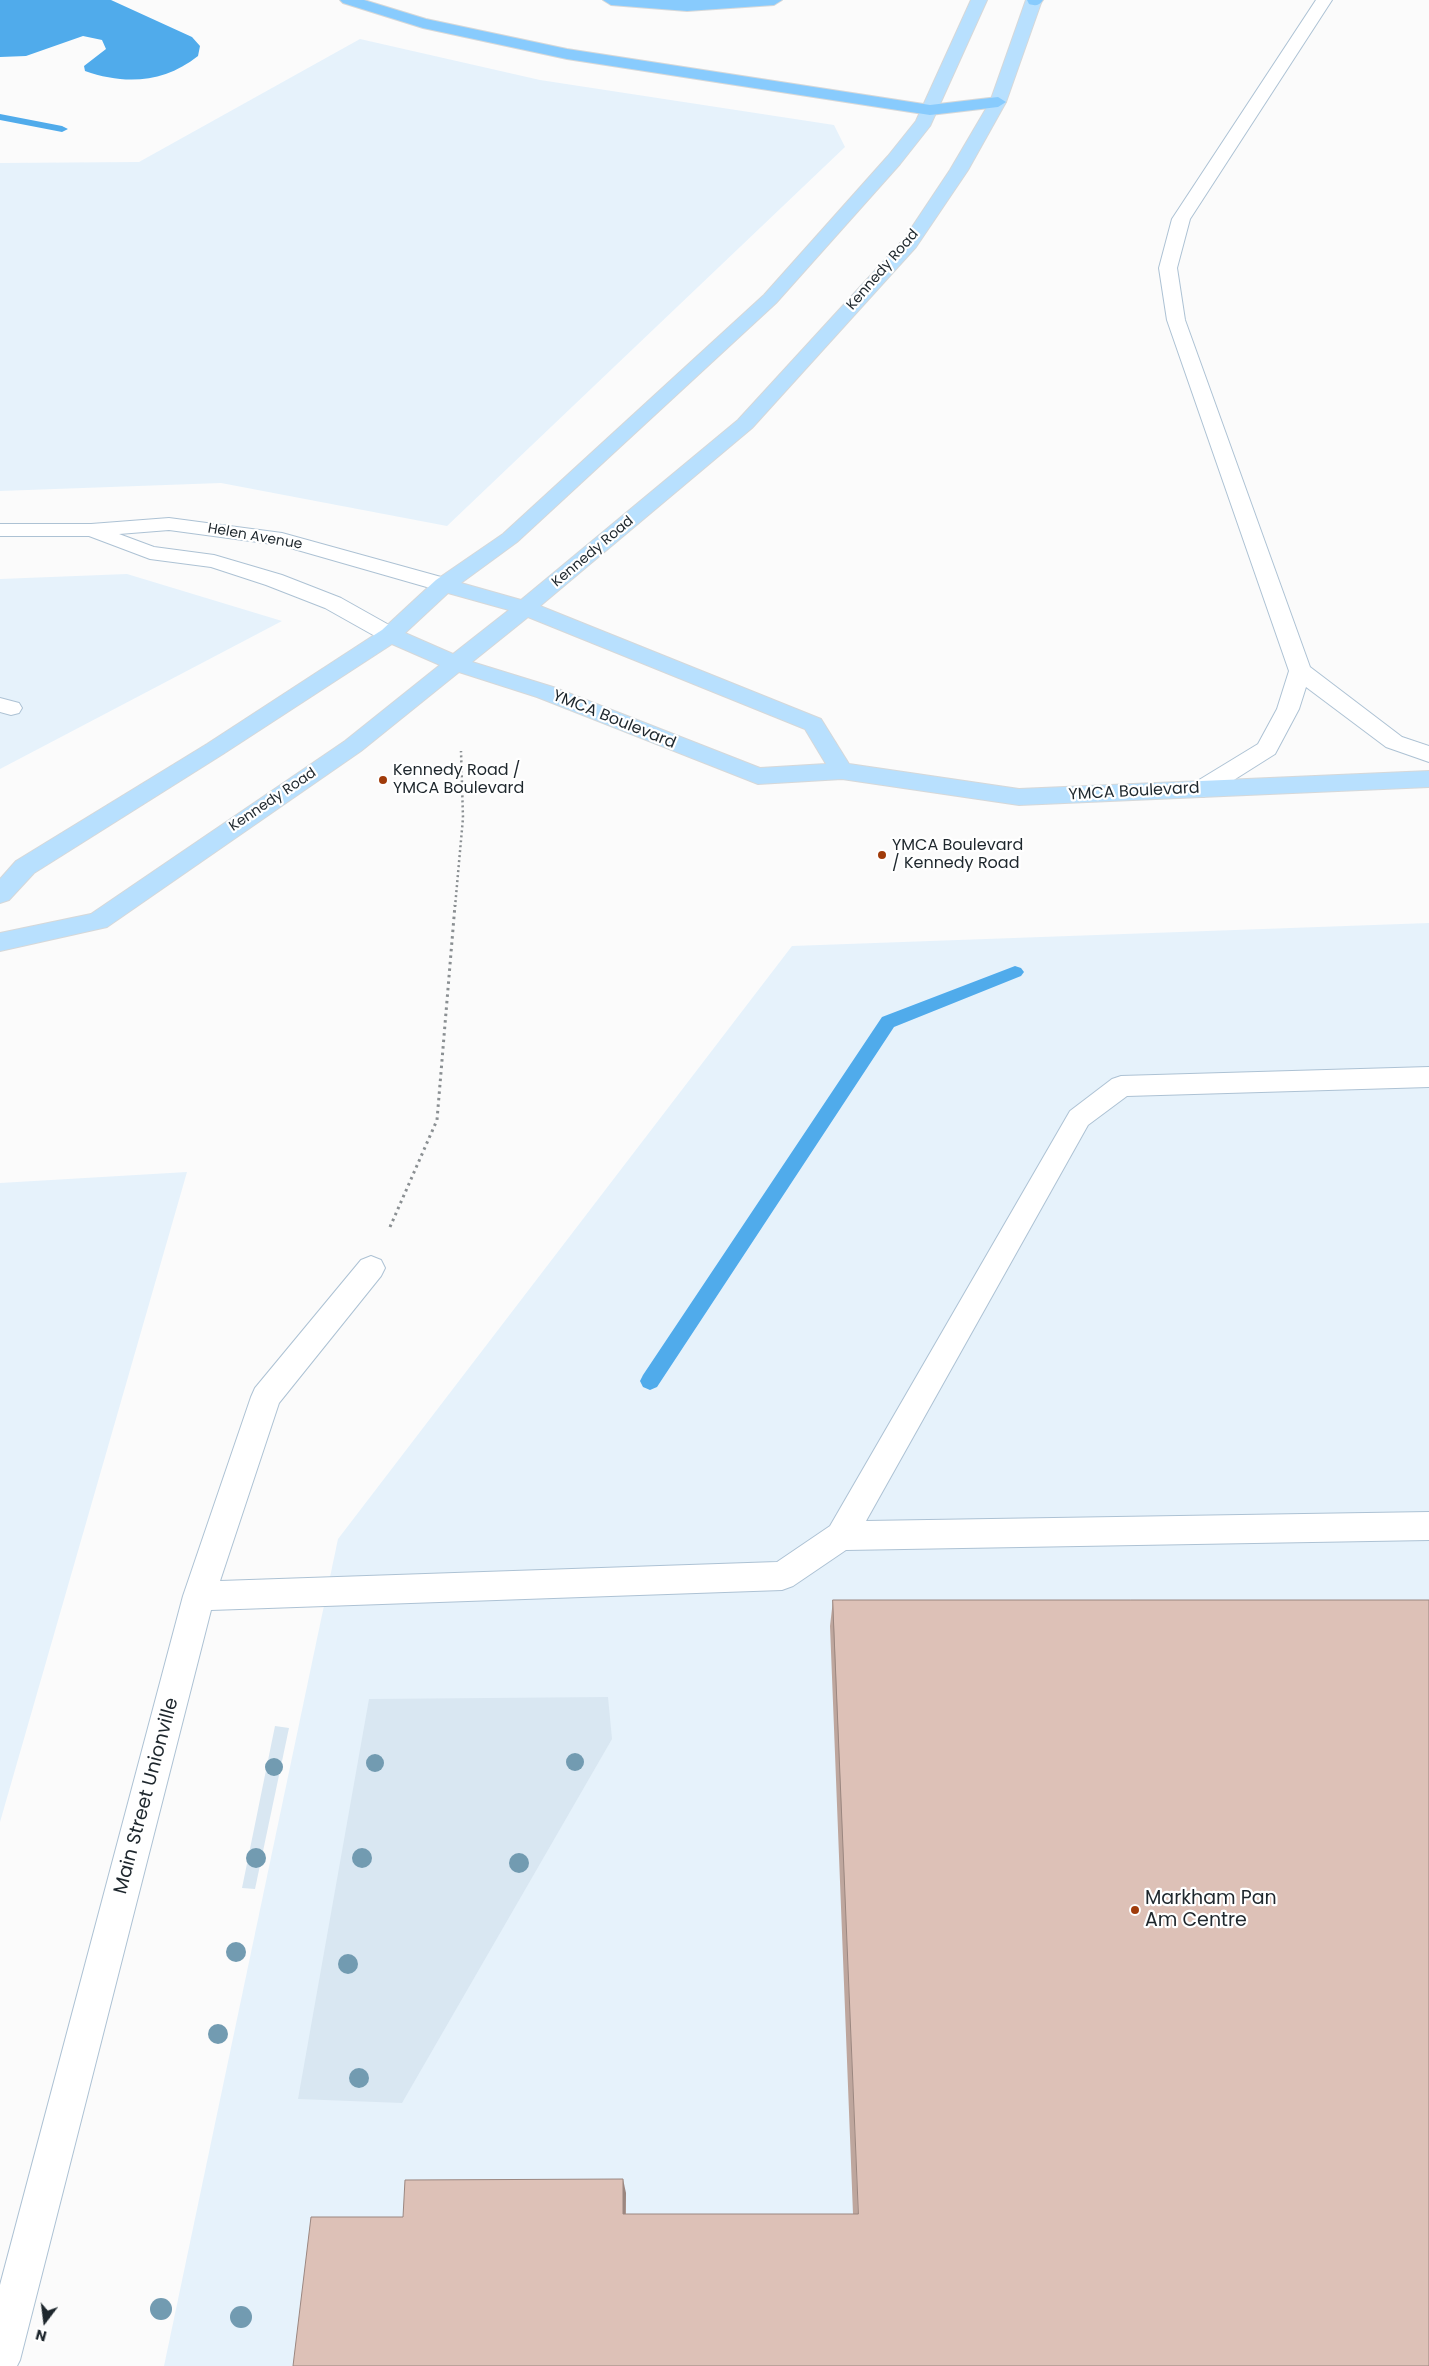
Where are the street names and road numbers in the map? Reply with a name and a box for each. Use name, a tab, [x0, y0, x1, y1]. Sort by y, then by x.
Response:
street label: Kennedy Road	[843, 226, 923, 314]
street label: Kennedy Road	[549, 513, 637, 591]
street label: Helen Avenue	[206, 520, 304, 554]
street label: YMCA Boulevard	[550, 687, 678, 753]
street label: Kennedy Road	[226, 765, 320, 835]
street label: YMCA Boulevard	[1068, 779, 1200, 805]
street label: Main Street Unionville	[110, 1695, 184, 1897]

